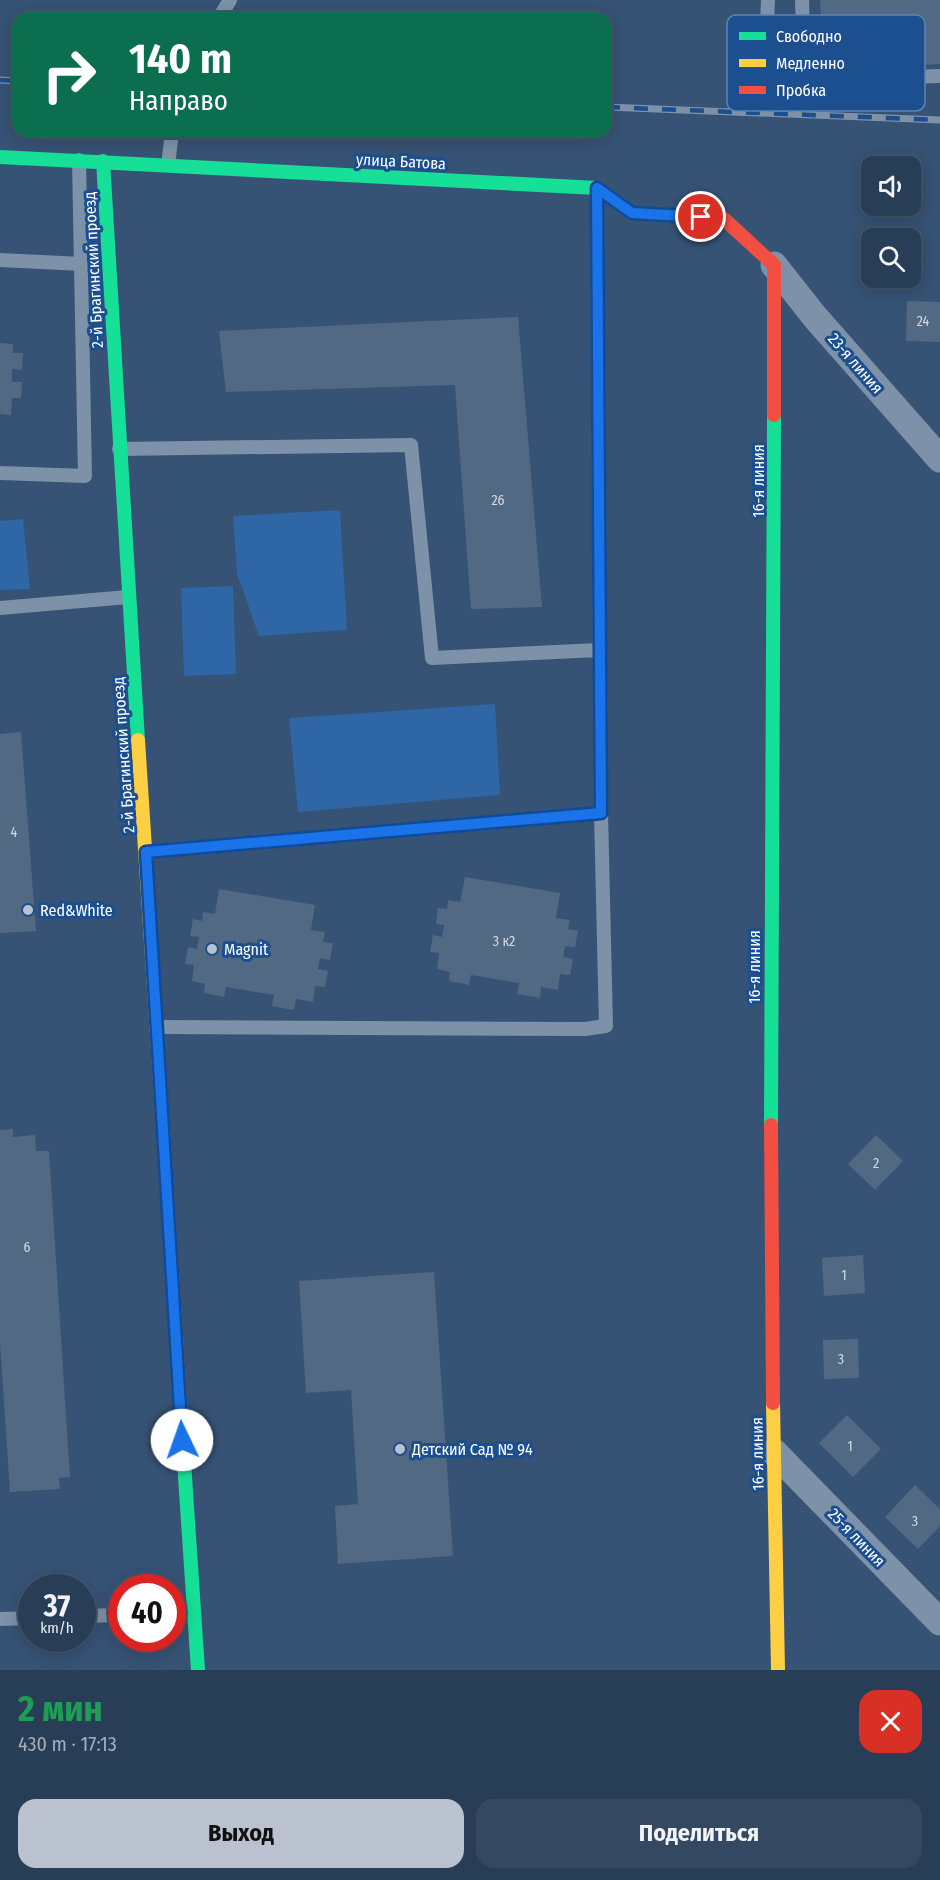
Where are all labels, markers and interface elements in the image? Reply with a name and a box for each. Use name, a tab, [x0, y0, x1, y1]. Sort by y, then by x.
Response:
legend	[727, 15, 925, 111]
text: Свободно	[776, 27, 842, 46]
text: 140 m	[129, 34, 232, 84]
icon: right	[30, 36, 108, 114]
text: Медленно	[776, 54, 845, 73]
text: Пробка	[776, 81, 826, 100]
text: Направо	[129, 85, 228, 117]
street label: улица Батова	[356, 150, 447, 173]
map controls	[861, 156, 921, 288]
button: sound	[861, 156, 921, 216]
street label: 2-й Брагинский проезд	[80, 191, 107, 349]
pin	[675, 191, 726, 242]
icon: arrive	[684, 200, 717, 233]
button: search	[861, 228, 921, 288]
house number: 24	[917, 313, 930, 330]
street label: 23-я линия	[824, 329, 887, 397]
street label: 16-я линия	[749, 444, 768, 518]
house number: 26	[491, 492, 505, 509]
street label: 2-й Брагинский проезд	[109, 676, 138, 834]
house number: 4	[11, 824, 18, 841]
place label: Red&White	[40, 901, 113, 920]
marker: Red&White	[21, 903, 35, 917]
street label: 16-я линия	[745, 930, 764, 1004]
house number: 3 к2	[493, 933, 515, 950]
place label: Magnit	[224, 940, 269, 959]
marker: Magnit	[205, 942, 219, 956]
house number: 2	[873, 1155, 879, 1172]
house number: 6	[24, 1239, 31, 1256]
house number: 1	[841, 1267, 847, 1284]
house number: 3	[838, 1351, 844, 1368]
position arrow	[150, 1408, 214, 1472]
street label: 16-я линия	[747, 1417, 768, 1491]
house number: 1	[847, 1438, 853, 1455]
place label: Детский Сад № 94	[411, 1440, 533, 1459]
marker: Детский Сад № 94	[393, 1442, 407, 1456]
street label: 25-я линия	[824, 1504, 889, 1570]
house number: 3	[912, 1513, 918, 1530]
speed limit sign: 40	[108, 1574, 186, 1652]
text: 37	[44, 1588, 70, 1624]
text: km/h	[40, 1619, 74, 1637]
text: 2 мин	[18, 1687, 103, 1731]
button: close	[859, 1690, 922, 1753]
text: 430 m · 17:13	[18, 1732, 117, 1756]
button: Выход	[18, 1799, 464, 1868]
button: Поделиться	[476, 1799, 922, 1868]

